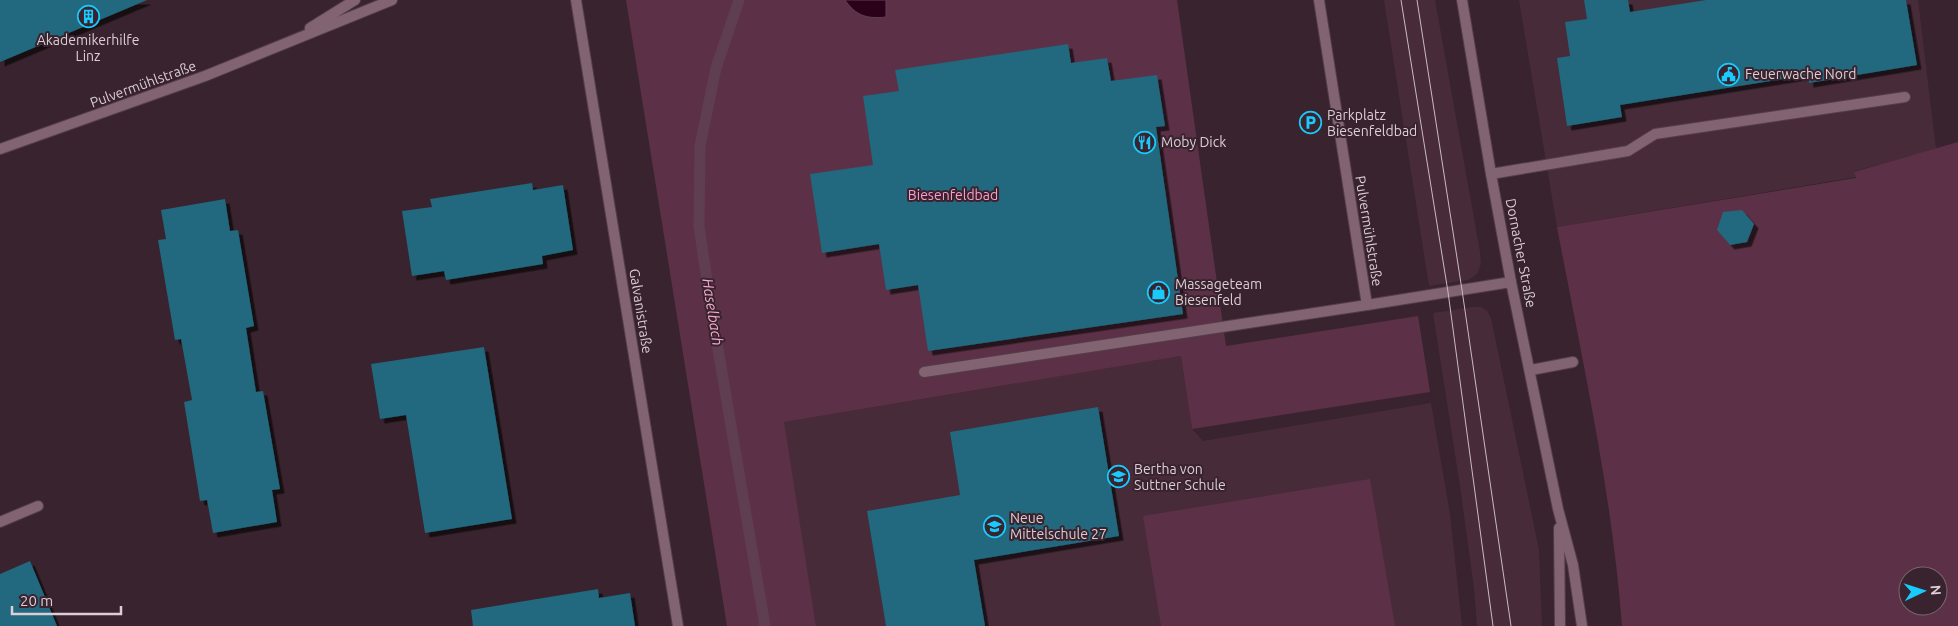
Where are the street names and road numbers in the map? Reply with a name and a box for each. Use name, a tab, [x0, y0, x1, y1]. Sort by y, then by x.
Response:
street label: Pulvermühlstraße	[88, 57, 198, 111]
street label: Pulvermühlstraße	[1352, 175, 1386, 287]
street label: Dornacher Straße	[1503, 197, 1539, 309]
street label: Galvanistraße	[626, 267, 656, 355]

